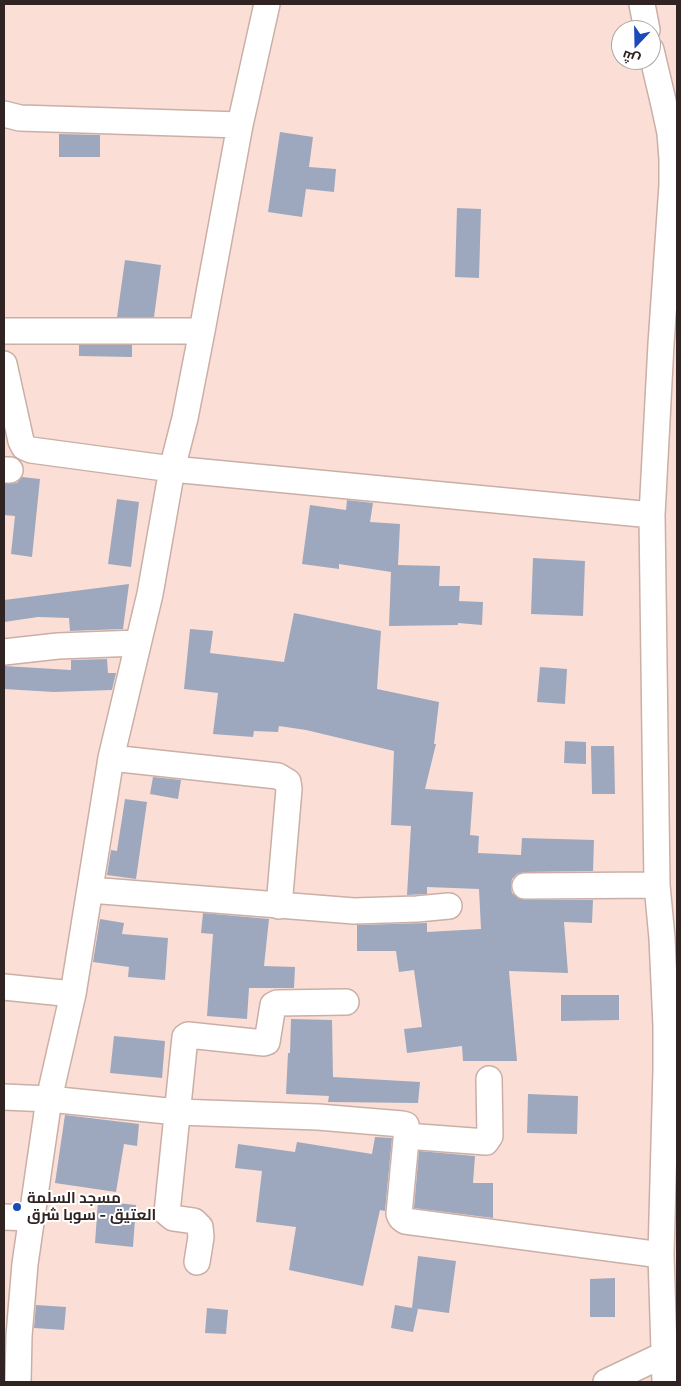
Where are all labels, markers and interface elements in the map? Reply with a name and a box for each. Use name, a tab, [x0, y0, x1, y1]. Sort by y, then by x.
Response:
north arrow	[611, 20, 661, 70]
text: ش	[619, 47, 642, 70]
place label: مسجد السلمة العتيق - سوبا شرق	[27, 1189, 156, 1224]
marker: مسجد السلمة العتيق - سوبا شرق	[11, 1201, 23, 1213]

